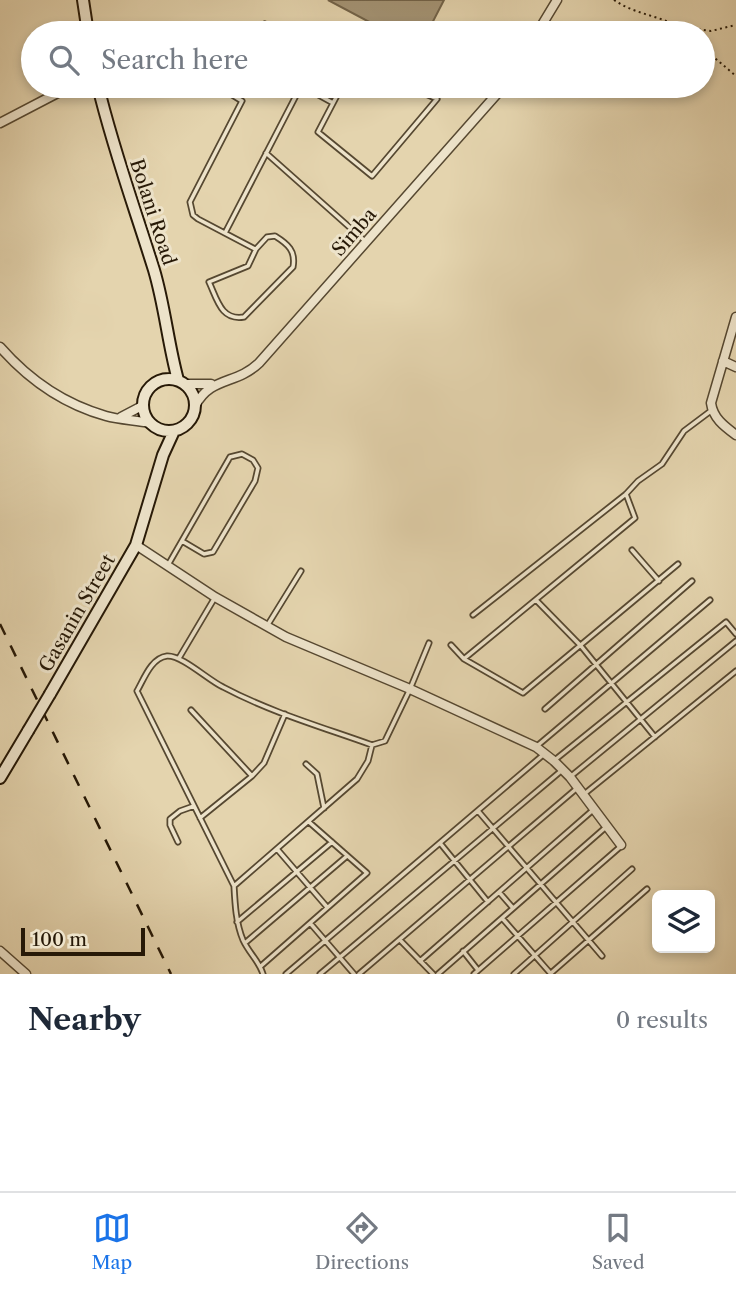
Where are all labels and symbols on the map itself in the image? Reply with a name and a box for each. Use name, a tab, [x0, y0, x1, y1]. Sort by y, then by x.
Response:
street label: Bolani Road	[125, 156, 181, 268]
street label: Simba	[327, 203, 381, 261]
street label: Gasanin Street	[34, 550, 120, 676]
scale bar	[21, 925, 145, 957]

